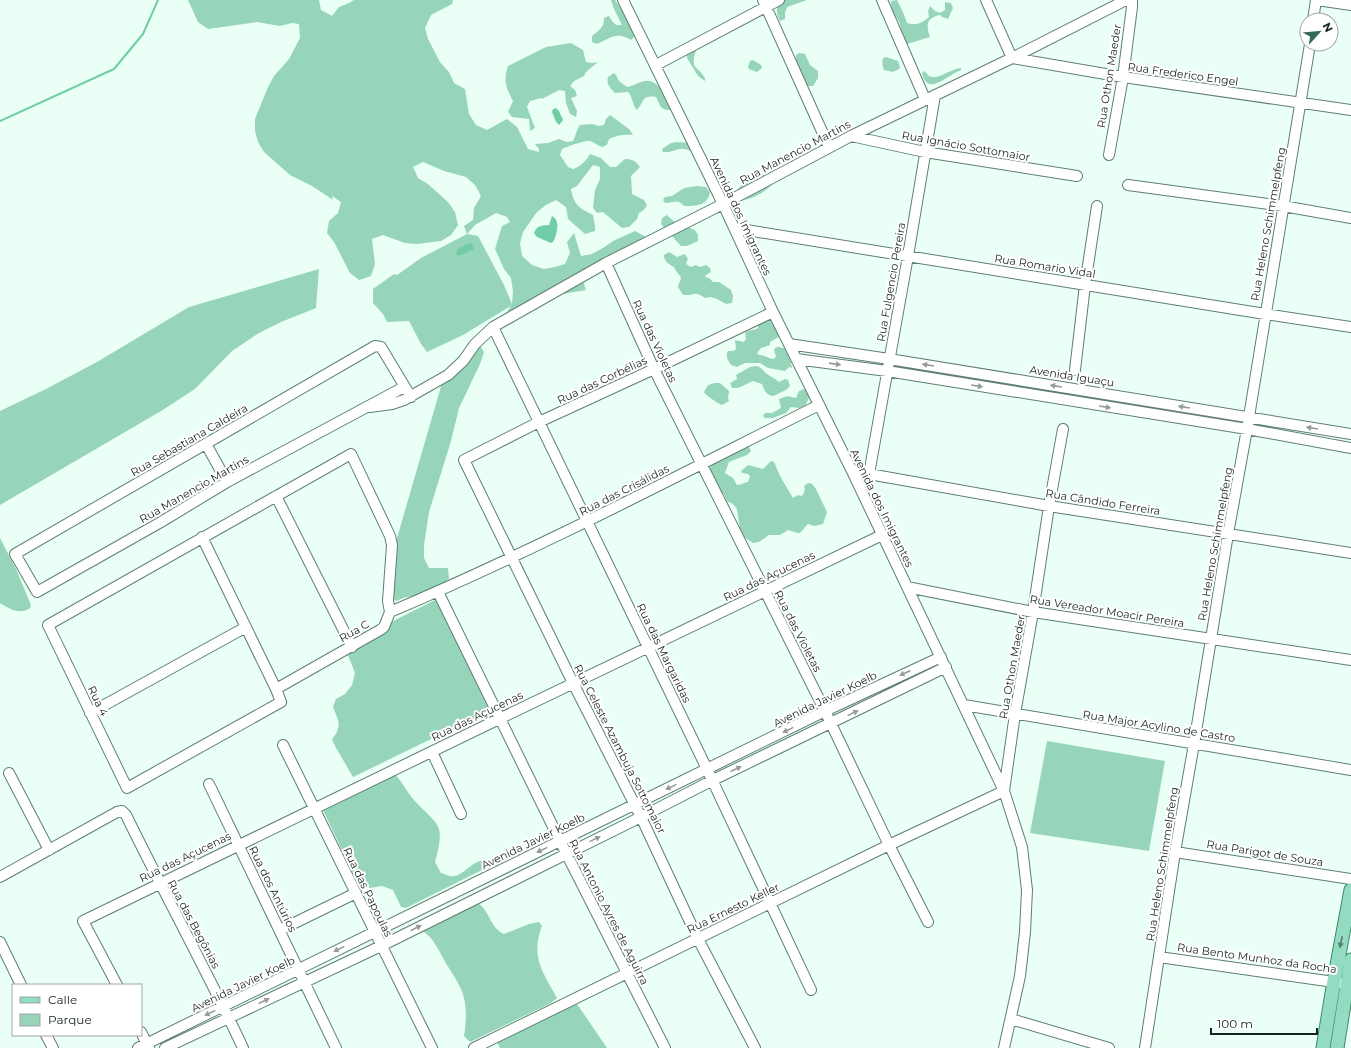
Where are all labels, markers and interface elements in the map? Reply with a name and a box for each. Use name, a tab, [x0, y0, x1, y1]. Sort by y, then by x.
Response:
north arrow	[1299, 12, 1339, 52]
text: N	[1320, 20, 1336, 35]
street label: Rua Othon Maeder	[1094, 23, 1124, 129]
street label: Rua Frederico Engel	[1127, 59, 1239, 89]
street label: Rua Manencio Martins	[737, 116, 854, 187]
street label: Rua Ignácio Sottomaior	[901, 128, 1031, 164]
street label: Rua Heleno Schimmelpfeng	[1248, 146, 1288, 302]
street label: Avenida dos Imigrantes	[707, 154, 775, 278]
street label: Rua Fulgencio Pereira	[874, 221, 908, 343]
street label: Rua Romario Vidal	[993, 251, 1097, 281]
street label: Rua das Violetas	[630, 297, 681, 385]
street label: Rua das Corbélias	[555, 353, 650, 407]
one-way arrow	[829, 361, 841, 367]
one-way arrow	[921, 362, 934, 368]
street label: Avenida Iguaçu	[1029, 362, 1115, 390]
one-way arrow	[971, 383, 983, 389]
one-way arrow	[1050, 383, 1062, 389]
street label: Rua Sebastiana Caldeira	[128, 401, 250, 479]
one-way arrow	[1099, 404, 1111, 410]
one-way arrow	[1178, 404, 1190, 410]
one-way arrow	[1306, 424, 1319, 430]
street label: Avenida dos Imigrantes	[847, 447, 917, 570]
street label: Rua Manencio Martins	[137, 452, 252, 526]
street label: Rua das Crisálidas	[577, 461, 672, 519]
street label: Rua Heleno Schimmelpfeng	[1195, 466, 1235, 622]
street label: Rua Cândido Ferreira	[1045, 486, 1161, 518]
street label: Rua das Açucenas	[721, 547, 818, 604]
street label: Rua das Violetas	[771, 588, 825, 675]
street label: Rua Vereador Moacir Pereira	[1029, 592, 1185, 630]
street label: Rua das Margaridas	[634, 601, 694, 706]
street label: Rua Othon Maeder	[996, 614, 1028, 720]
street label: Rua C	[336, 617, 372, 645]
street label: Rua Celeste Azambuja Sottomaior	[571, 662, 669, 836]
street label: Avenida Javier Koelb	[771, 668, 879, 730]
one-way arrow	[900, 670, 911, 676]
street label: Rua 4	[85, 684, 112, 719]
street label: Rua das Açucenas	[429, 687, 526, 744]
street label: Rua Major Acylino de Castro	[1082, 707, 1236, 745]
one-way arrow	[848, 710, 859, 716]
one-way arrow	[782, 726, 794, 733]
one-way arrow	[730, 766, 742, 772]
one-way arrow	[666, 784, 677, 790]
street label: Rua Heleno Schimmelpfeng	[1143, 786, 1181, 942]
street label: Avenida Javier Koelb	[479, 810, 587, 872]
street label: Rua das Açucenas	[137, 828, 234, 885]
one-way arrow	[589, 836, 601, 842]
street label: Rua Antonio Ayres de Aguirra	[566, 837, 652, 987]
street label: Rua Parigot de Souza	[1206, 837, 1324, 869]
street label: Rua dos Antúrios	[246, 844, 300, 935]
street label: Rua das Papoulas	[340, 845, 396, 940]
one-way arrow	[536, 847, 548, 853]
street label: Rua das Begônias	[165, 877, 224, 971]
street label: Rua Ernesto Keller	[685, 880, 781, 936]
one-way arrow	[410, 925, 422, 932]
one-way arrow	[1338, 936, 1344, 948]
street label: Rua Bento Munhoz da Rocha	[1176, 940, 1338, 976]
one-way arrow	[333, 946, 345, 952]
street label: Avenida Javier Koelb	[189, 953, 297, 1015]
legend	[12, 984, 142, 1036]
text: Calle	[48, 992, 77, 1007]
one-way arrow	[258, 998, 269, 1004]
one-way arrow	[204, 1010, 216, 1016]
scale bar	[1211, 1010, 1317, 1036]
text: Parque	[48, 1012, 92, 1027]
text: 100 m	[1217, 1016, 1253, 1031]

